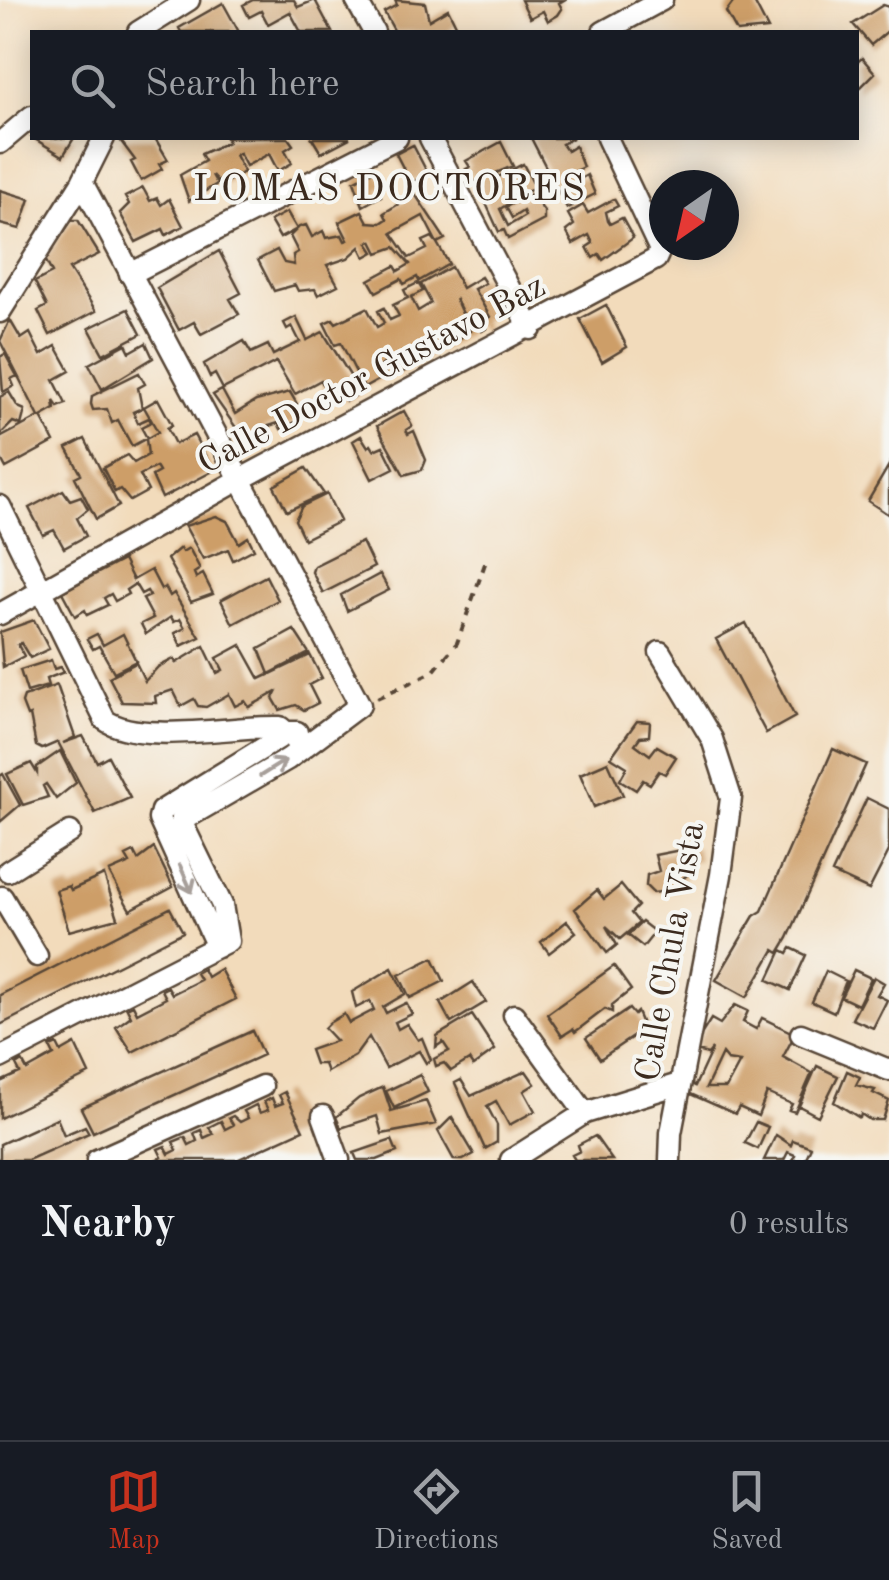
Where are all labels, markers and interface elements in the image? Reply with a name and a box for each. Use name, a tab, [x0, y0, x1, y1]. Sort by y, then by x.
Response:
search box	[30, 30, 859, 140]
icon: search	[65, 58, 120, 113]
text: Search here	[145, 66, 340, 104]
north arrow	[649, 170, 739, 260]
district label: LOMAS DOCTORES	[193, 171, 587, 209]
street label: Calle Doctor Gustavo Baz	[193, 269, 551, 481]
one-way arrow	[258, 757, 287, 778]
street label: Calle Chula Vista	[631, 819, 711, 1085]
one-way arrow	[178, 863, 196, 894]
text: Nearby	[40, 1204, 176, 1246]
text: 0 results	[729, 1209, 849, 1241]
tab: Map	[106, 1464, 161, 1559]
tab: Directions	[374, 1464, 499, 1559]
tab: Saved	[711, 1464, 783, 1559]

